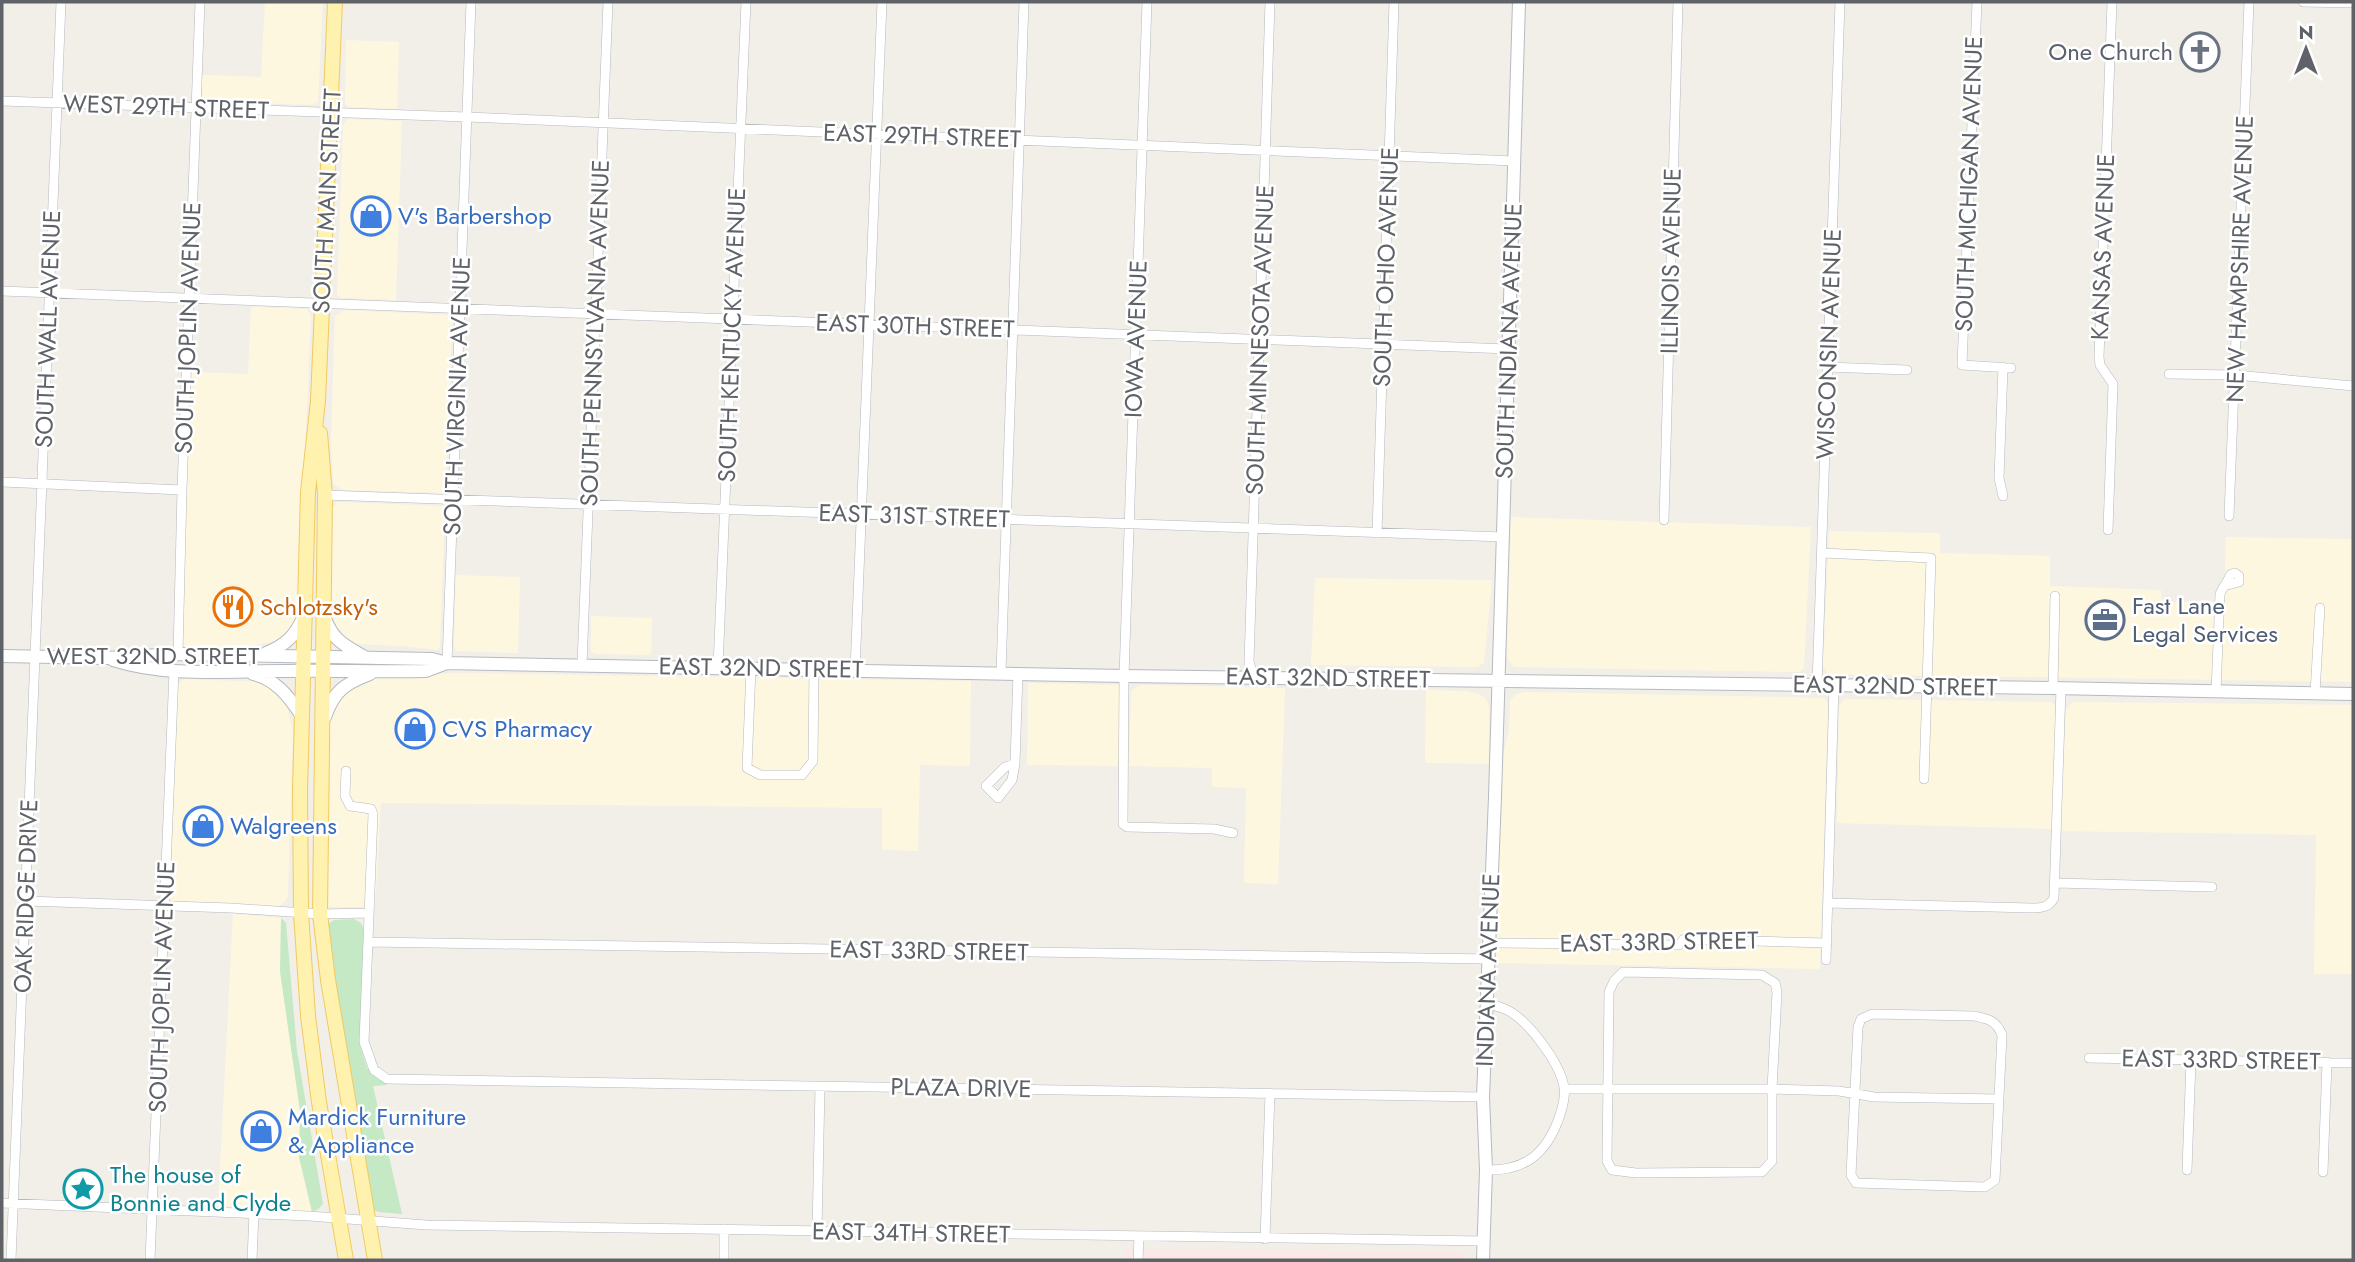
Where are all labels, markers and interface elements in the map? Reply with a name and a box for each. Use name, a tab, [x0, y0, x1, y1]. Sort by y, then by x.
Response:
north arrow	[2271, 14, 2341, 84]
text: N	[2298, 19, 2314, 46]
church icon: One Church	[2179, 31, 2221, 73]
place label: One Church	[2048, 34, 2173, 69]
street label: SOUTH MICHIGAN AVENUE	[1946, 35, 1991, 333]
street label: WEST 29TH STREET	[62, 85, 270, 128]
street label: SOUTH MAIN STREET	[303, 88, 350, 314]
street label: EAST 29TH STREET	[822, 115, 1022, 156]
street label: NEW HAMPSHIRE AVENUE	[2217, 115, 2262, 403]
street label: SOUTH OHIO AVENUE	[1364, 146, 1407, 388]
street label: KANSAS AVENUE	[2082, 153, 2123, 341]
street label: SOUTH PENNSYLVANIA AVENUE	[571, 159, 618, 507]
street label: ILLINOIS AVENUE	[1651, 167, 1690, 355]
street label: SOUTH MINNESOTA AVENUE	[1237, 184, 1282, 496]
street label: SOUTH KENTUCKY AVENUE	[709, 187, 754, 483]
shop icon: V's Barbershop	[350, 195, 392, 237]
place label: V's Barbershop	[398, 198, 552, 233]
street label: SOUTH JOPLIN AVENUE	[166, 201, 209, 455]
street label: SOUTH INDIANA AVENUE	[1486, 202, 1531, 480]
street label: SOUTH WALL AVENUE	[26, 209, 69, 449]
street label: WISCONSIN AVENUE	[1807, 228, 1850, 460]
street label: SOUTH VIRGINIA AVENUE	[434, 256, 479, 536]
street label: IOWA AVENUE	[1115, 260, 1156, 418]
street label: EAST 30TH STREET	[815, 305, 1015, 346]
street label: EAST 31ST STREET	[818, 495, 1010, 536]
restaurant icon: Schlotzsky's	[212, 586, 254, 628]
place label: Fast Lane Legal Services	[2132, 588, 2278, 651]
place label: Schlotzsky's	[260, 589, 378, 624]
office icon: Fast Lane Legal Services	[2084, 599, 2126, 641]
street label: WEST 32ND STREET	[47, 638, 259, 673]
street label: EAST 32ND STREET	[658, 648, 864, 687]
street label: EAST 32ND STREET	[1225, 658, 1431, 697]
street label: EAST 32ND STREET	[1792, 666, 1998, 705]
shop icon: CVS Pharmacy	[394, 708, 436, 750]
place label: CVS Pharmacy	[442, 711, 593, 746]
street label: OAK RIDGE DRIVE	[5, 798, 46, 994]
shop icon: Walgreens	[182, 805, 224, 847]
place label: Walgreens	[230, 808, 337, 843]
street label: SOUTH JOPLIN AVENUE	[140, 860, 183, 1114]
street label: INDIANA AVENUE	[1467, 873, 1508, 1067]
street label: EAST 33RD STREET	[1559, 922, 1759, 961]
street label: EAST 33RD STREET	[829, 931, 1029, 970]
street label: EAST 33RD STREET	[2121, 1040, 2321, 1079]
street label: PLAZA DRIVE	[890, 1069, 1032, 1106]
place label: Mardick Furniture & Appliance	[288, 1099, 466, 1162]
shop icon: Mardick Furniture & Appliance	[240, 1110, 282, 1152]
place label: The house of Bonnie and Clyde	[110, 1157, 291, 1220]
place icon: The house of Bonnie and Clyde	[62, 1168, 104, 1210]
street label: EAST 34TH STREET	[811, 1213, 1011, 1252]

